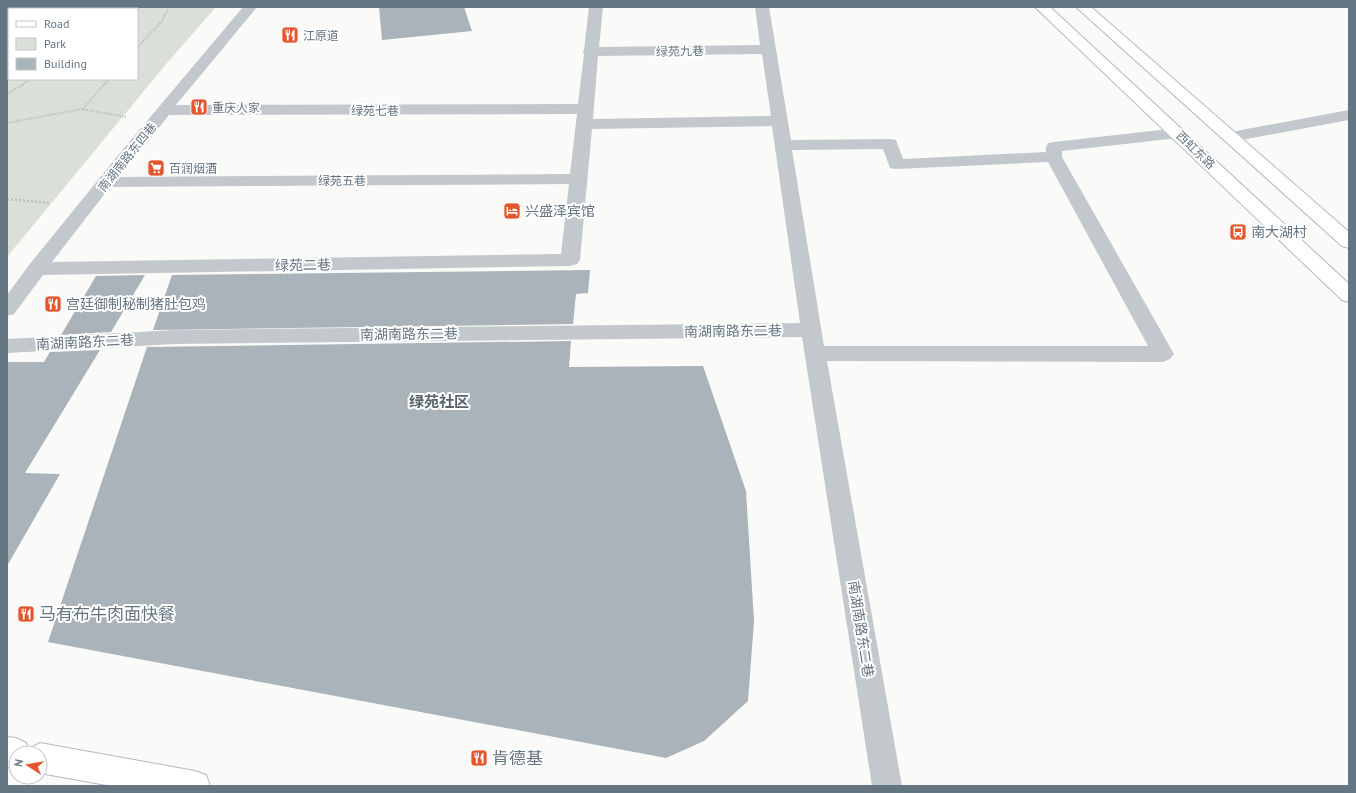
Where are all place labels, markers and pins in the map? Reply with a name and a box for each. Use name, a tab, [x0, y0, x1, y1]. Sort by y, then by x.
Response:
restaurant icon: 江原道	[280, 25, 300, 45]
place label: 江原道	[303, 28, 339, 43]
restaurant icon: 重庆人家	[189, 97, 209, 117]
place label: 重庆人家	[212, 100, 260, 115]
supermarket icon: 百润烟酒	[146, 158, 166, 178]
place label: 百润烟酒	[169, 161, 217, 176]
hotel icon: 兴盛泽宾馆	[502, 201, 522, 221]
place label: 兴盛泽宾馆	[525, 202, 595, 220]
bus stop icon: 南大湖村	[1228, 222, 1248, 242]
place label: 南大湖村	[1251, 223, 1307, 241]
restaurant icon: 宫廷御制秘制猪肚包鸡	[43, 294, 63, 314]
place label: 宫廷御制秘制猪肚包鸡	[66, 295, 206, 313]
place label: 马有布牛肉面快餐	[39, 603, 175, 625]
restaurant icon: 马有布牛肉面快餐	[16, 604, 36, 624]
place label: 肯德基	[492, 747, 543, 769]
restaurant icon: 肯德基	[469, 748, 489, 768]

